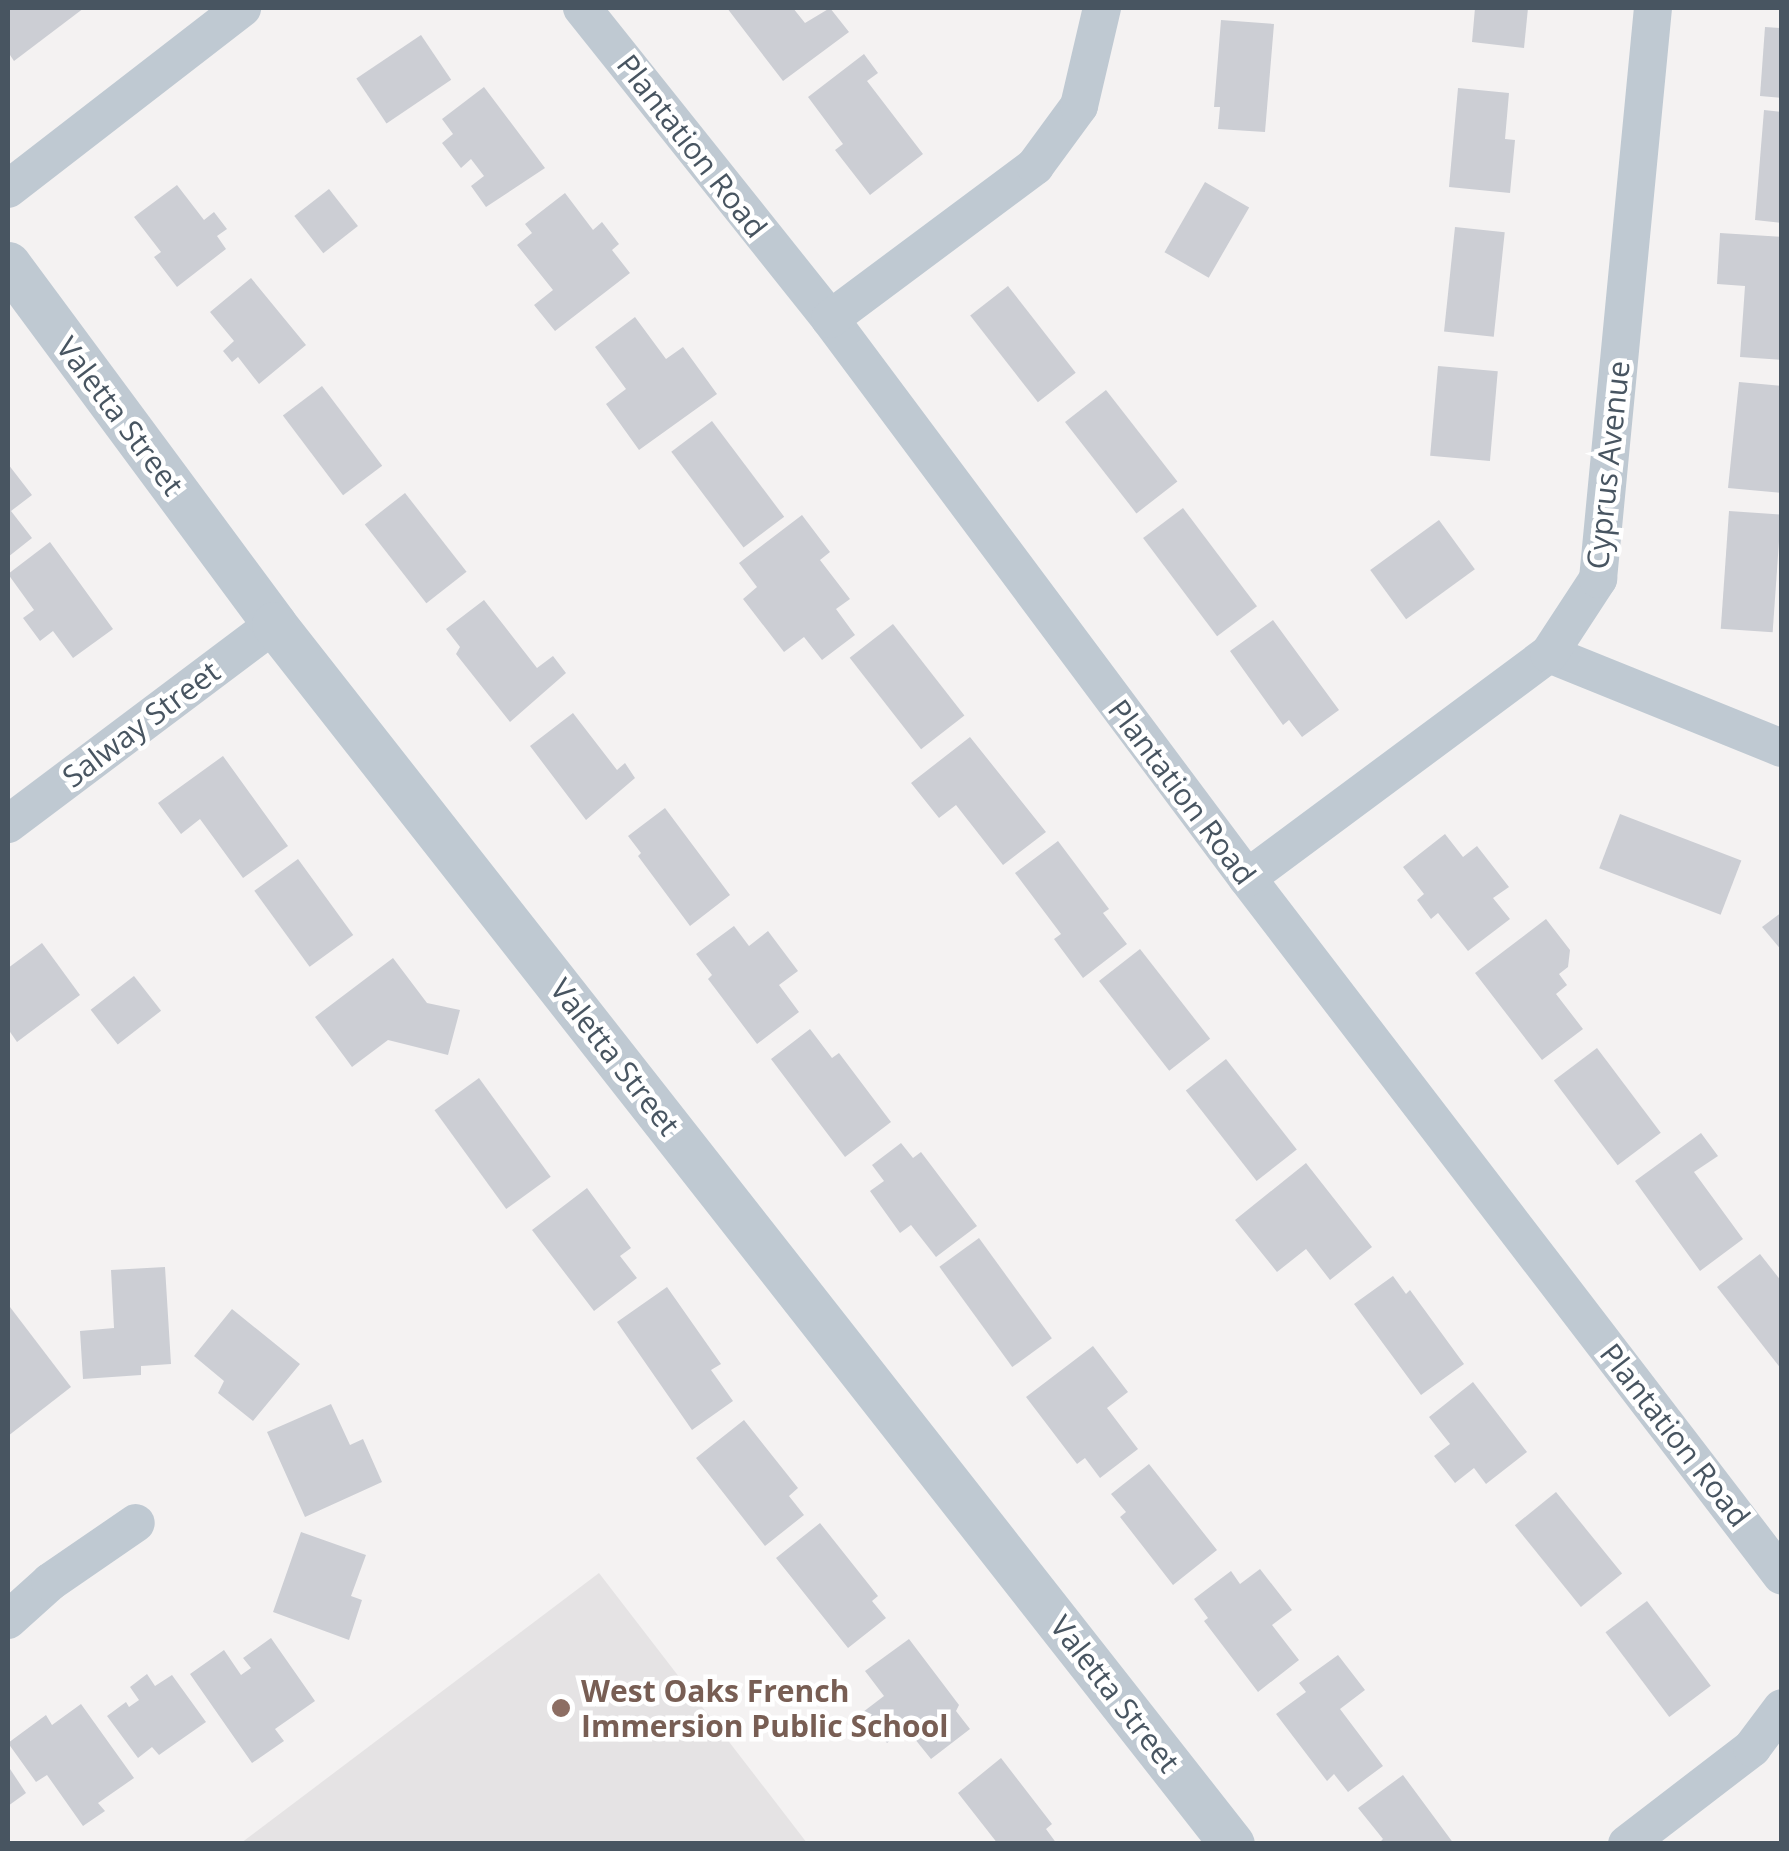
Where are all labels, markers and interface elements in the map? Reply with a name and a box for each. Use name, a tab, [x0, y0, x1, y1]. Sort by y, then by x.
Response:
street label: Plantation Road	[609, 47, 775, 245]
street label: Valetta Street	[49, 330, 191, 502]
street label: Cyprus Avenue	[1579, 359, 1637, 571]
street label: Salway Street	[55, 653, 227, 795]
street label: Plantation Road	[1101, 692, 1263, 892]
street label: Valetta Street	[543, 972, 687, 1142]
street label: Plantation Road	[1592, 1336, 1758, 1534]
street label: Valetta Street	[1043, 1609, 1187, 1779]
place label: West Oaks French Immersion Public School	[581, 1673, 948, 1744]
marker: West Oaks French Immersion Public School	[550, 1697, 572, 1719]

